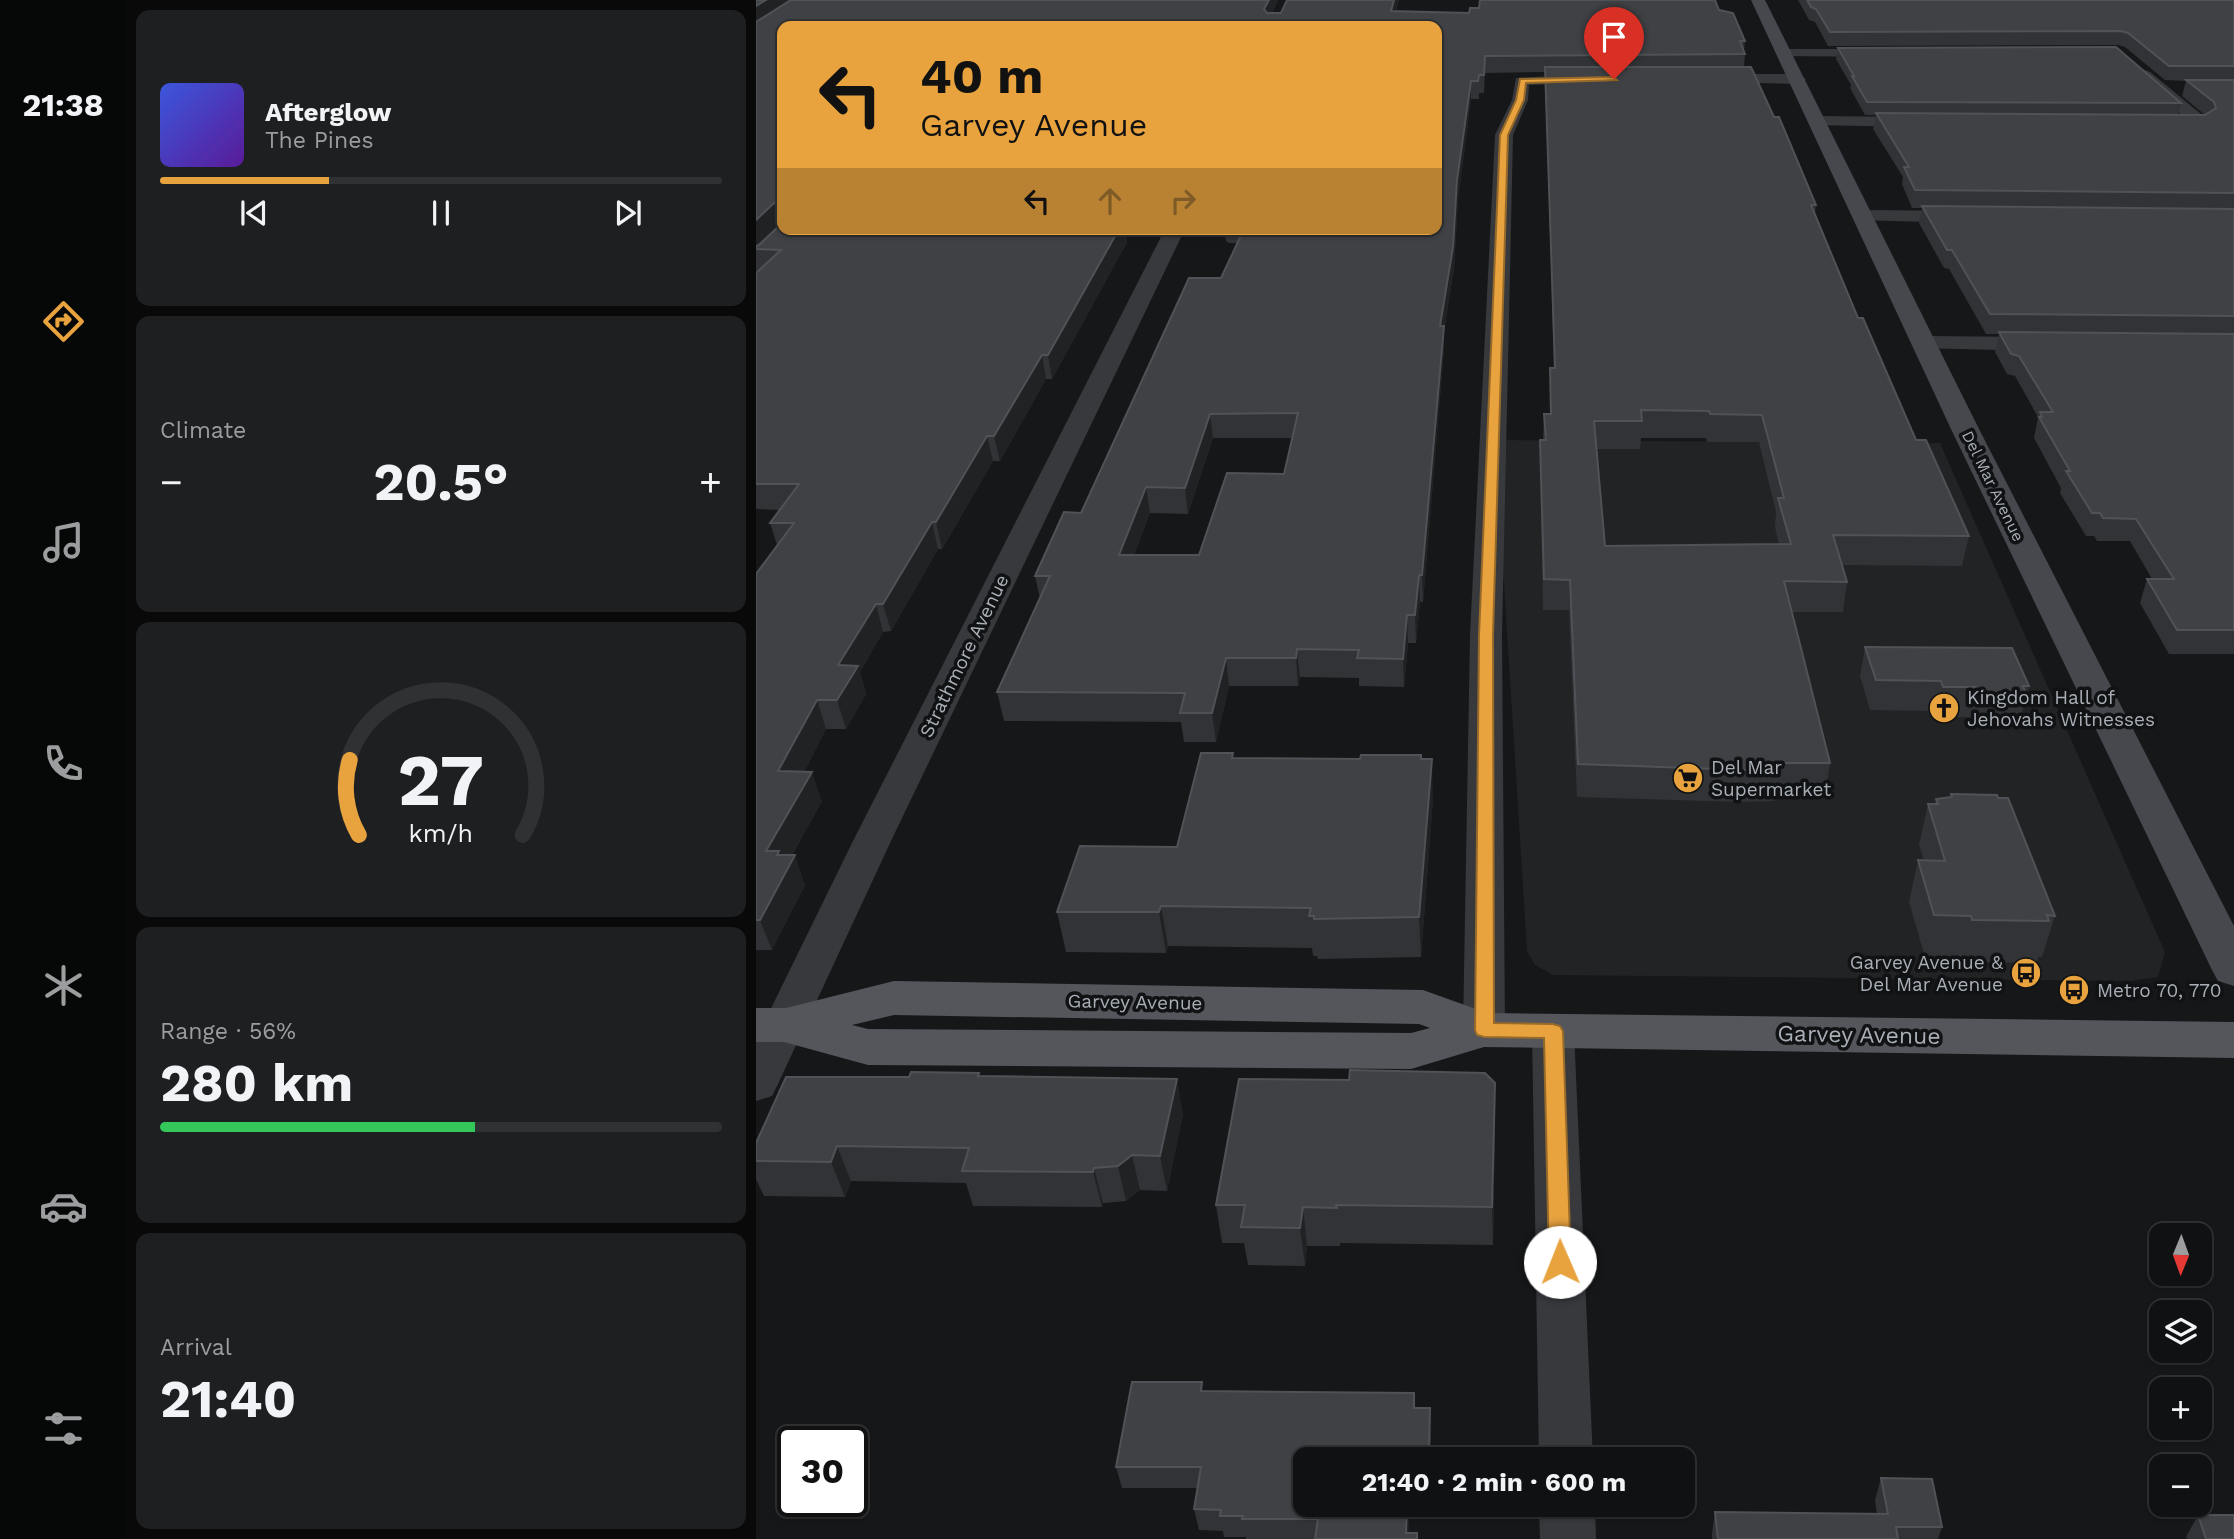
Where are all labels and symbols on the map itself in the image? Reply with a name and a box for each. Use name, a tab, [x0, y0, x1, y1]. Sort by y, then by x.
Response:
pin	[1584, 7, 1644, 79]
street label: Del Mar Avenue	[1958, 428, 2028, 544]
street label: Strathmore Avenue	[915, 571, 1013, 741]
place label: Kingdom Hall of Jehovahs Witnesses	[1967, 686, 2155, 731]
church icon: Kingdom Hall of Jehovahs Witnesses	[1927, 691, 1961, 725]
place label: Del Mar Supermarket	[1711, 756, 1831, 801]
supermarket icon: Del Mar Supermarket	[1671, 761, 1705, 795]
place label: Garvey Avenue & Del Mar Avenue	[1850, 951, 2003, 996]
bus stop icon: Garvey Avenue & Del Mar Avenue	[2009, 956, 2043, 990]
bus stop icon: Metro 70, 770	[2057, 973, 2091, 1007]
place label: Metro 70, 770	[2097, 979, 2221, 1002]
street label: Garvey Avenue	[1067, 989, 1203, 1015]
street label: Garvey Avenue	[1777, 1020, 1941, 1050]
north arrow	[2149, 1223, 2212, 1286]
position arrow	[1523, 1225, 1597, 1299]
speed limit sign: 30	[777, 1426, 868, 1517]

